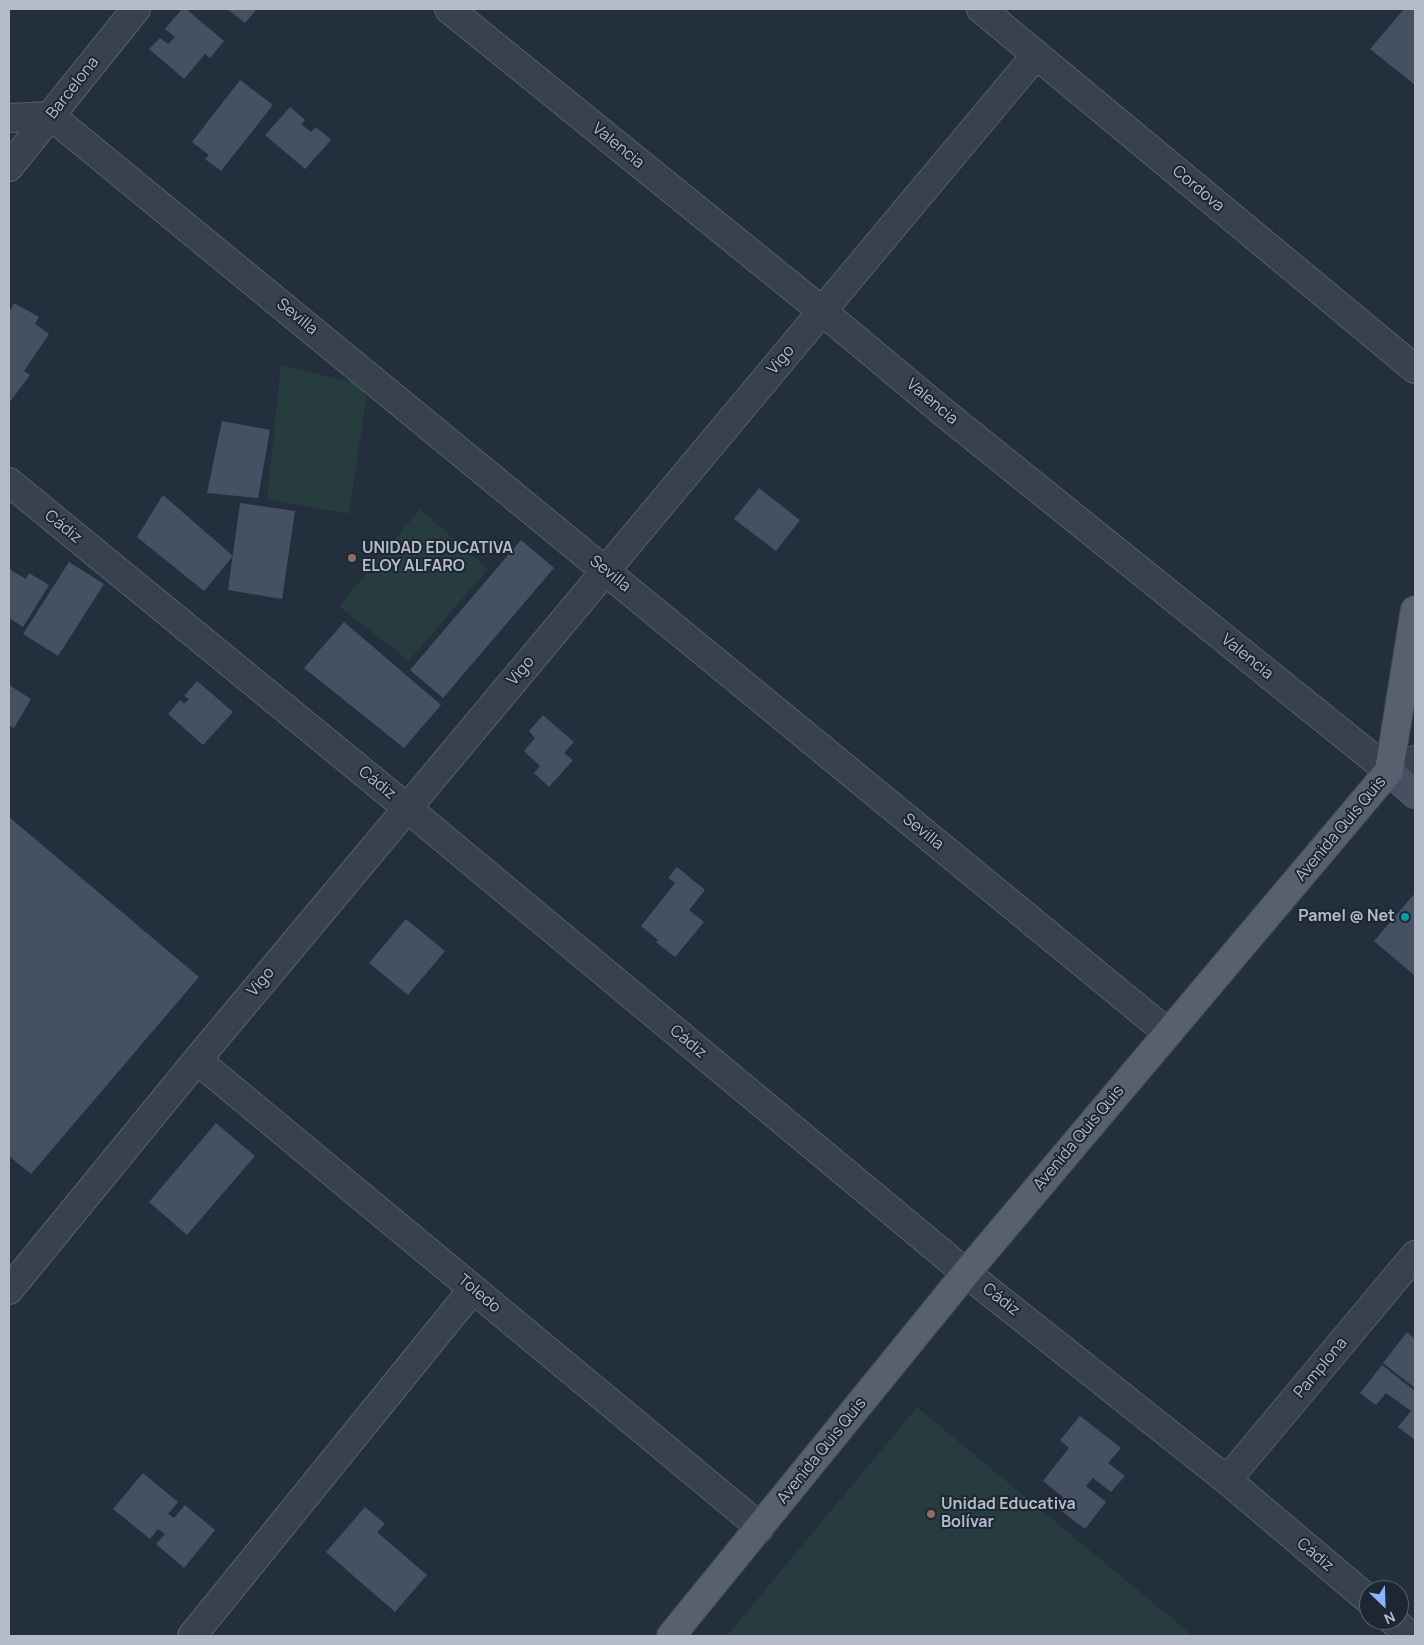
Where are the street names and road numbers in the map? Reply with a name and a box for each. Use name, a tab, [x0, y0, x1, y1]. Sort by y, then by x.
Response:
street label: Barcelona	[43, 53, 103, 123]
street label: Valencia	[588, 119, 648, 173]
street label: Cordova	[1168, 162, 1228, 216]
street label: Sevilla	[273, 295, 321, 339]
street label: Vigo	[763, 342, 799, 378]
street label: Valencia	[902, 375, 962, 429]
street label: Cádiz	[41, 506, 85, 548]
street label: Sevilla	[586, 552, 634, 596]
street label: Valencia	[1217, 630, 1277, 684]
street label: Vigo	[503, 653, 539, 689]
street label: Cádiz	[355, 762, 399, 804]
street label: Avenida Quis Quis	[1292, 773, 1390, 885]
street label: Sevilla	[899, 810, 947, 854]
street label: Vigo	[243, 964, 279, 1000]
street label: Cádiz	[666, 1021, 710, 1063]
street label: Avenida Quis Quis	[1030, 1082, 1128, 1194]
street label: Toledo	[454, 1271, 504, 1317]
street label: Cádiz	[979, 1279, 1023, 1321]
street label: Pamplona	[1290, 1334, 1352, 1402]
street label: Avenida Quis Quis	[773, 1394, 871, 1508]
street label: Cádiz	[1293, 1534, 1337, 1576]

